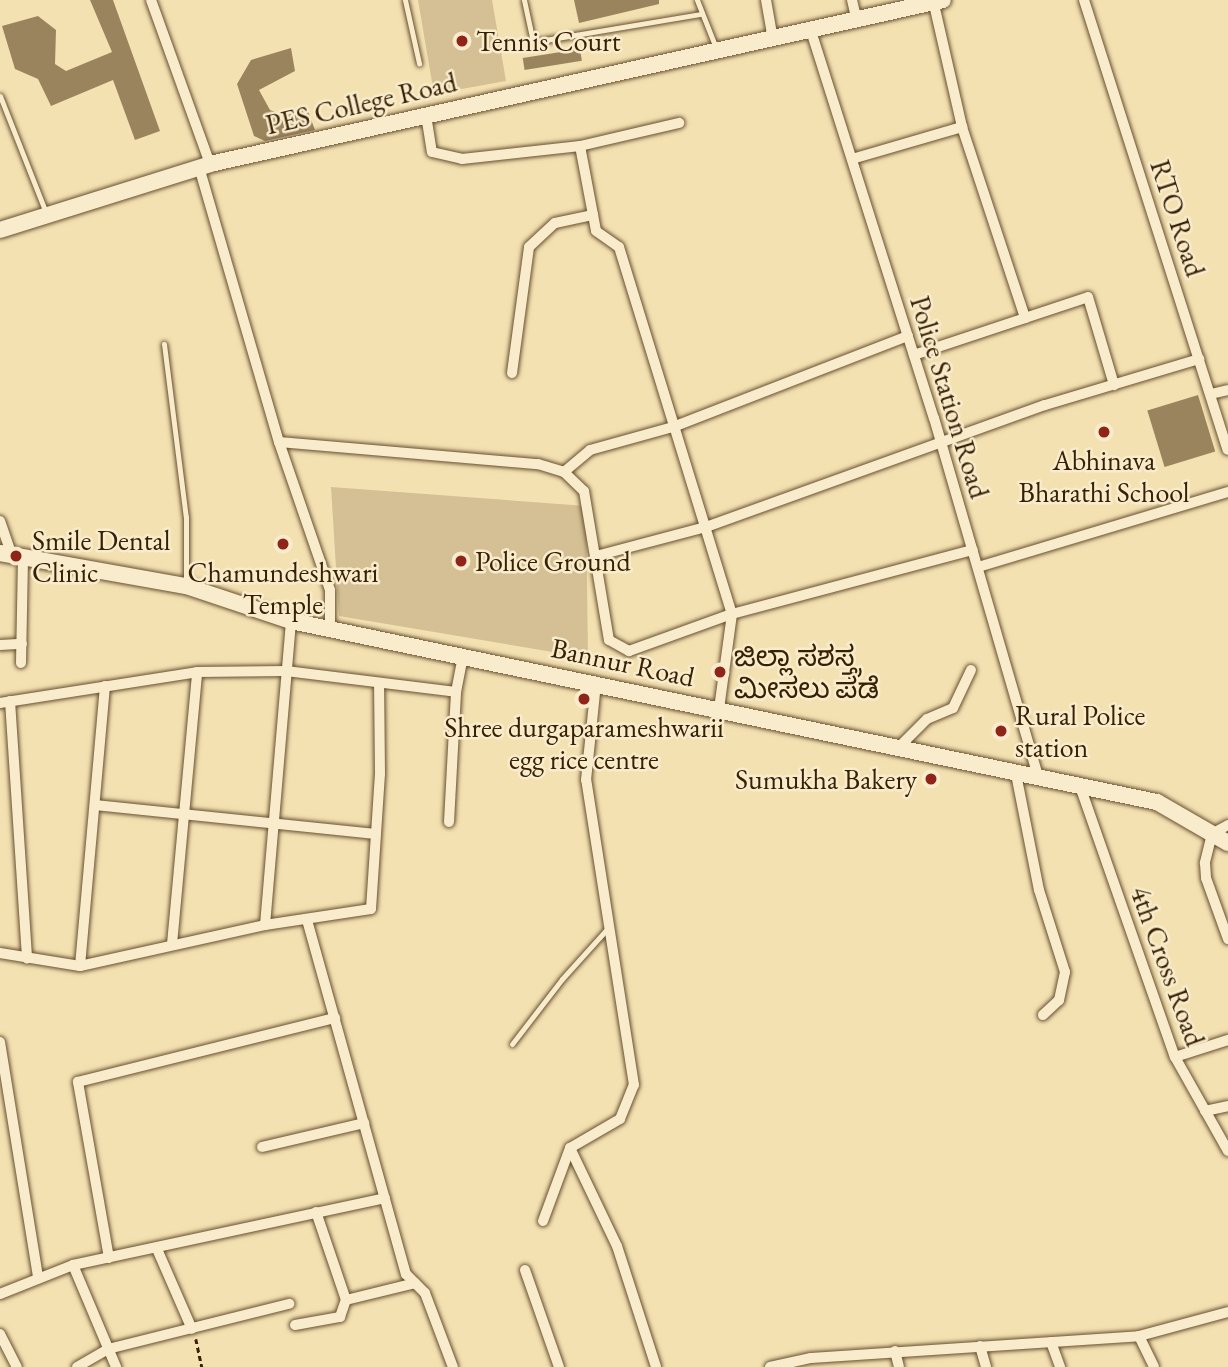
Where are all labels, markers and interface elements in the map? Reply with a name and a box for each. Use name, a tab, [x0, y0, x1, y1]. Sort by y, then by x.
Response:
place label: Tennis Court	[476, 24, 620, 58]
marker: Tennis Court	[454, 33, 470, 49]
street label: PES College Road	[262, 65, 460, 141]
street label: RTO Road	[1143, 155, 1213, 281]
street label: Police Station Road	[903, 292, 997, 502]
marker: Abhinava Bharathi School	[1096, 424, 1112, 440]
place label: Abhinava Bharathi School	[1018, 443, 1190, 509]
place label: Smile Dental Clinic	[32, 523, 170, 589]
marker: Chamundeshwari Temple	[275, 536, 291, 552]
place label: Police Ground	[475, 544, 631, 578]
marker: Smile Dental Clinic	[6, 546, 26, 566]
marker: Police Ground	[453, 553, 469, 569]
place label: Chamundeshwari Temple	[188, 555, 378, 621]
street label: Bannur Road	[548, 630, 698, 694]
place label: ಜಿಲ್ಲಾ ಸಶಸ್ತ್ರ ಮೀಸಲು ಪಡೆ	[734, 639, 879, 705]
marker: ಜಿಲ್ಲಾ ಸಶಸ್ತ್ರ ಮೀಸಲು ಪಡೆ	[712, 664, 728, 680]
marker: Shree durgaparameshwarii egg rice centre	[576, 691, 592, 707]
place label: Rural Police station	[1015, 698, 1145, 764]
place label: Shree durgaparameshwarii egg rice centre	[444, 710, 724, 776]
marker: Rural Police station	[993, 723, 1009, 739]
place label: Sumukha Bakery	[735, 762, 917, 796]
marker: Sumukha Bakery	[923, 771, 939, 787]
street label: 4th Cross Road	[1124, 881, 1212, 1051]

